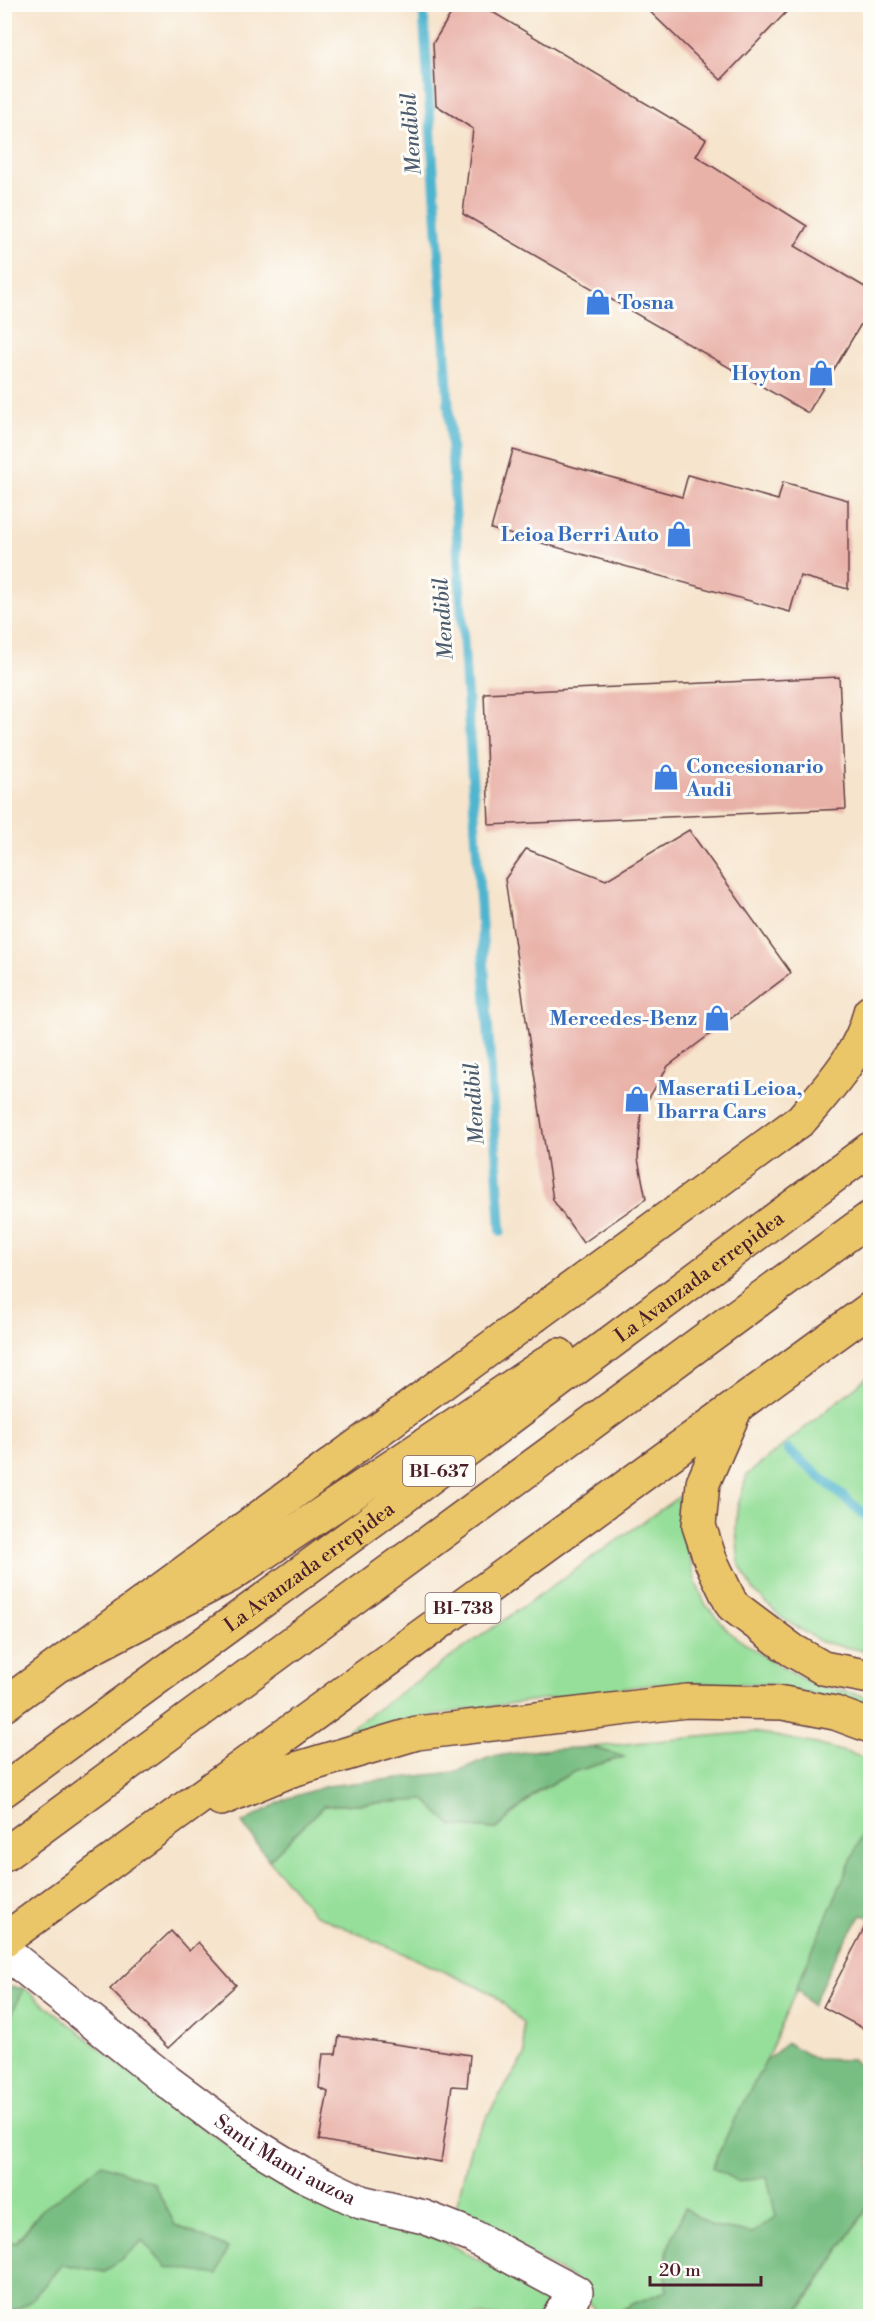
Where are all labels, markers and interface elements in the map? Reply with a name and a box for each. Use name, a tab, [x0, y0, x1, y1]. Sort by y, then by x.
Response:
water label: Mendibil	[396, 92, 428, 176]
shop icon: Tosna	[583, 287, 613, 317]
place label: Tosna	[618, 291, 674, 316]
shop icon: Hoyton	[806, 358, 836, 388]
place label: Hoyton	[732, 362, 802, 387]
shop icon: Leioa Berri Auto	[664, 519, 694, 549]
place label: Leioa Berri Auto	[501, 523, 659, 548]
water label: Mendibil	[428, 577, 460, 661]
place label: Concesionario Audi	[685, 755, 824, 803]
shop icon: Concesionario Audi	[651, 762, 681, 792]
shop icon: Mercedes-Benz	[702, 1003, 732, 1033]
place label: Mercedes-Benz	[549, 1007, 697, 1032]
water label: Mendibil	[459, 1062, 491, 1146]
place label: Maserati Leioa, Ibarra Cars	[657, 1077, 803, 1125]
shop icon: Maserati Leioa, Ibarra Cars	[622, 1084, 652, 1114]
street label: La Avanzada errepidea	[610, 1206, 790, 1349]
road number: BI-637	[403, 1456, 475, 1486]
street label: La Avanzada errepidea	[220, 1497, 401, 1639]
road number: BI-738	[426, 1593, 500, 1623]
street label: Santi Mami auzoa	[209, 2110, 360, 2212]
scale bar	[650, 2249, 761, 2287]
text: 20 m	[659, 2259, 701, 2282]

